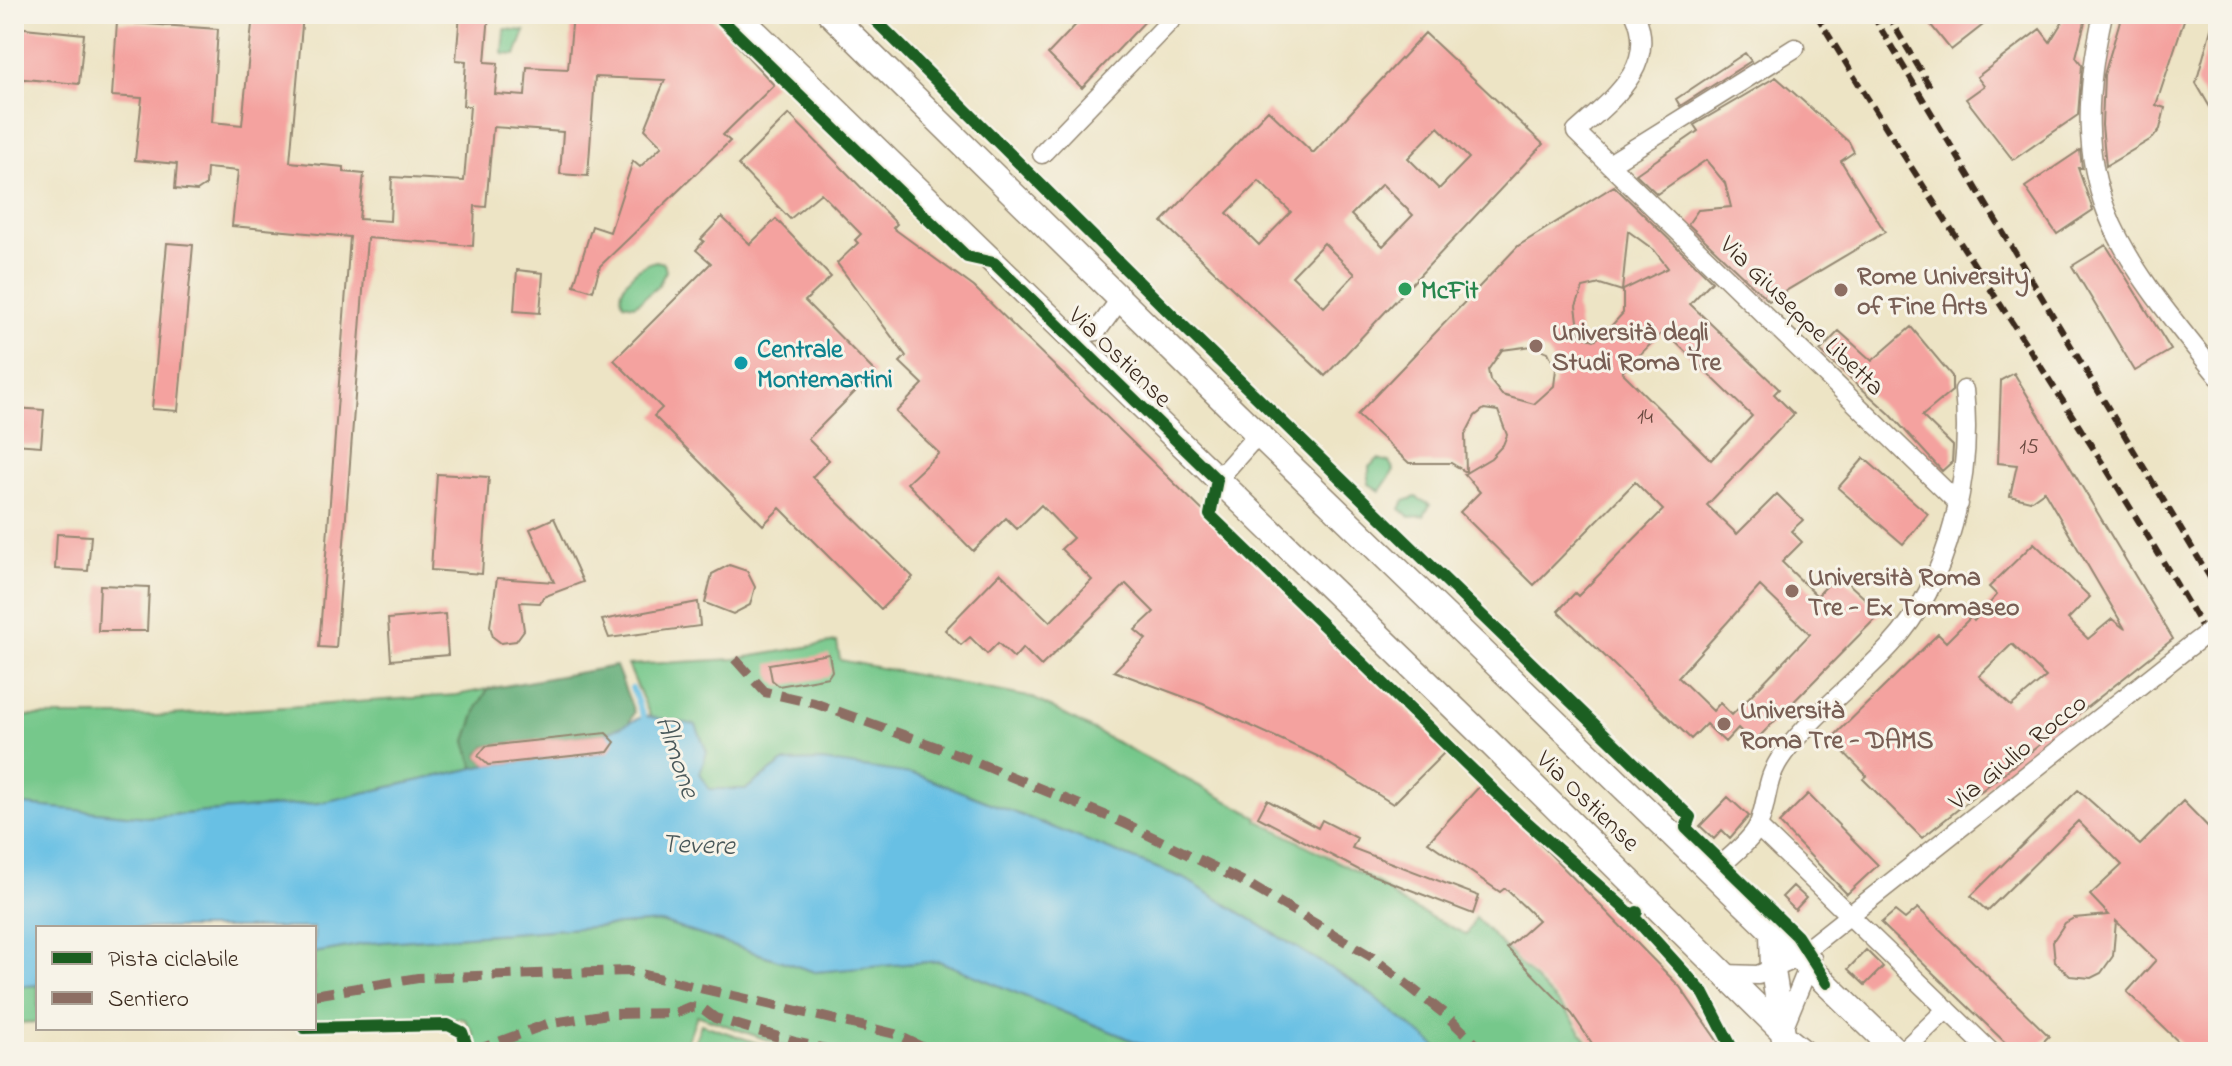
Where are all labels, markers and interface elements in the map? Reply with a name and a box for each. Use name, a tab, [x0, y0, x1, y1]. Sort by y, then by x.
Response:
street label: Via Giuseppe Libetta	[1709, 227, 1892, 406]
place label: Rome University of Fine Arts	[1857, 259, 2029, 327]
place label: McFit	[1421, 273, 1479, 311]
marker: McFit	[1396, 280, 1414, 298]
marker: Rome University of Fine Arts	[1832, 281, 1850, 299]
street label: Via Ostiense	[1058, 298, 1180, 418]
place label: Università degli Studi Roma Tre	[1552, 315, 1723, 383]
place label: Centrale Montemartini	[757, 332, 893, 400]
marker: Università degli Studi Roma Tre	[1527, 337, 1545, 355]
marker: Centrale Montemartini	[732, 354, 750, 372]
house number: 14	[1637, 402, 1653, 434]
house number: 15	[2019, 432, 2039, 464]
place label: Università Roma Tre - Ex Tommaseo	[1808, 560, 2019, 628]
marker: Università Roma Tre - Ex Tommaseo	[1783, 582, 1801, 600]
street label: Via Giulio Rocco	[1941, 686, 2096, 822]
place label: Università Roma Tre - DAMS	[1740, 693, 1934, 761]
water label: Almone	[643, 710, 709, 805]
marker: Università Roma Tre - DAMS	[1715, 715, 1733, 733]
street label: Via Ostiense	[1526, 742, 1648, 862]
water label: Tevere	[660, 825, 737, 868]
legend	[36, 926, 316, 1030]
text: Pista ciclabile	[108, 943, 239, 978]
text: Sentiero	[108, 983, 189, 1018]

